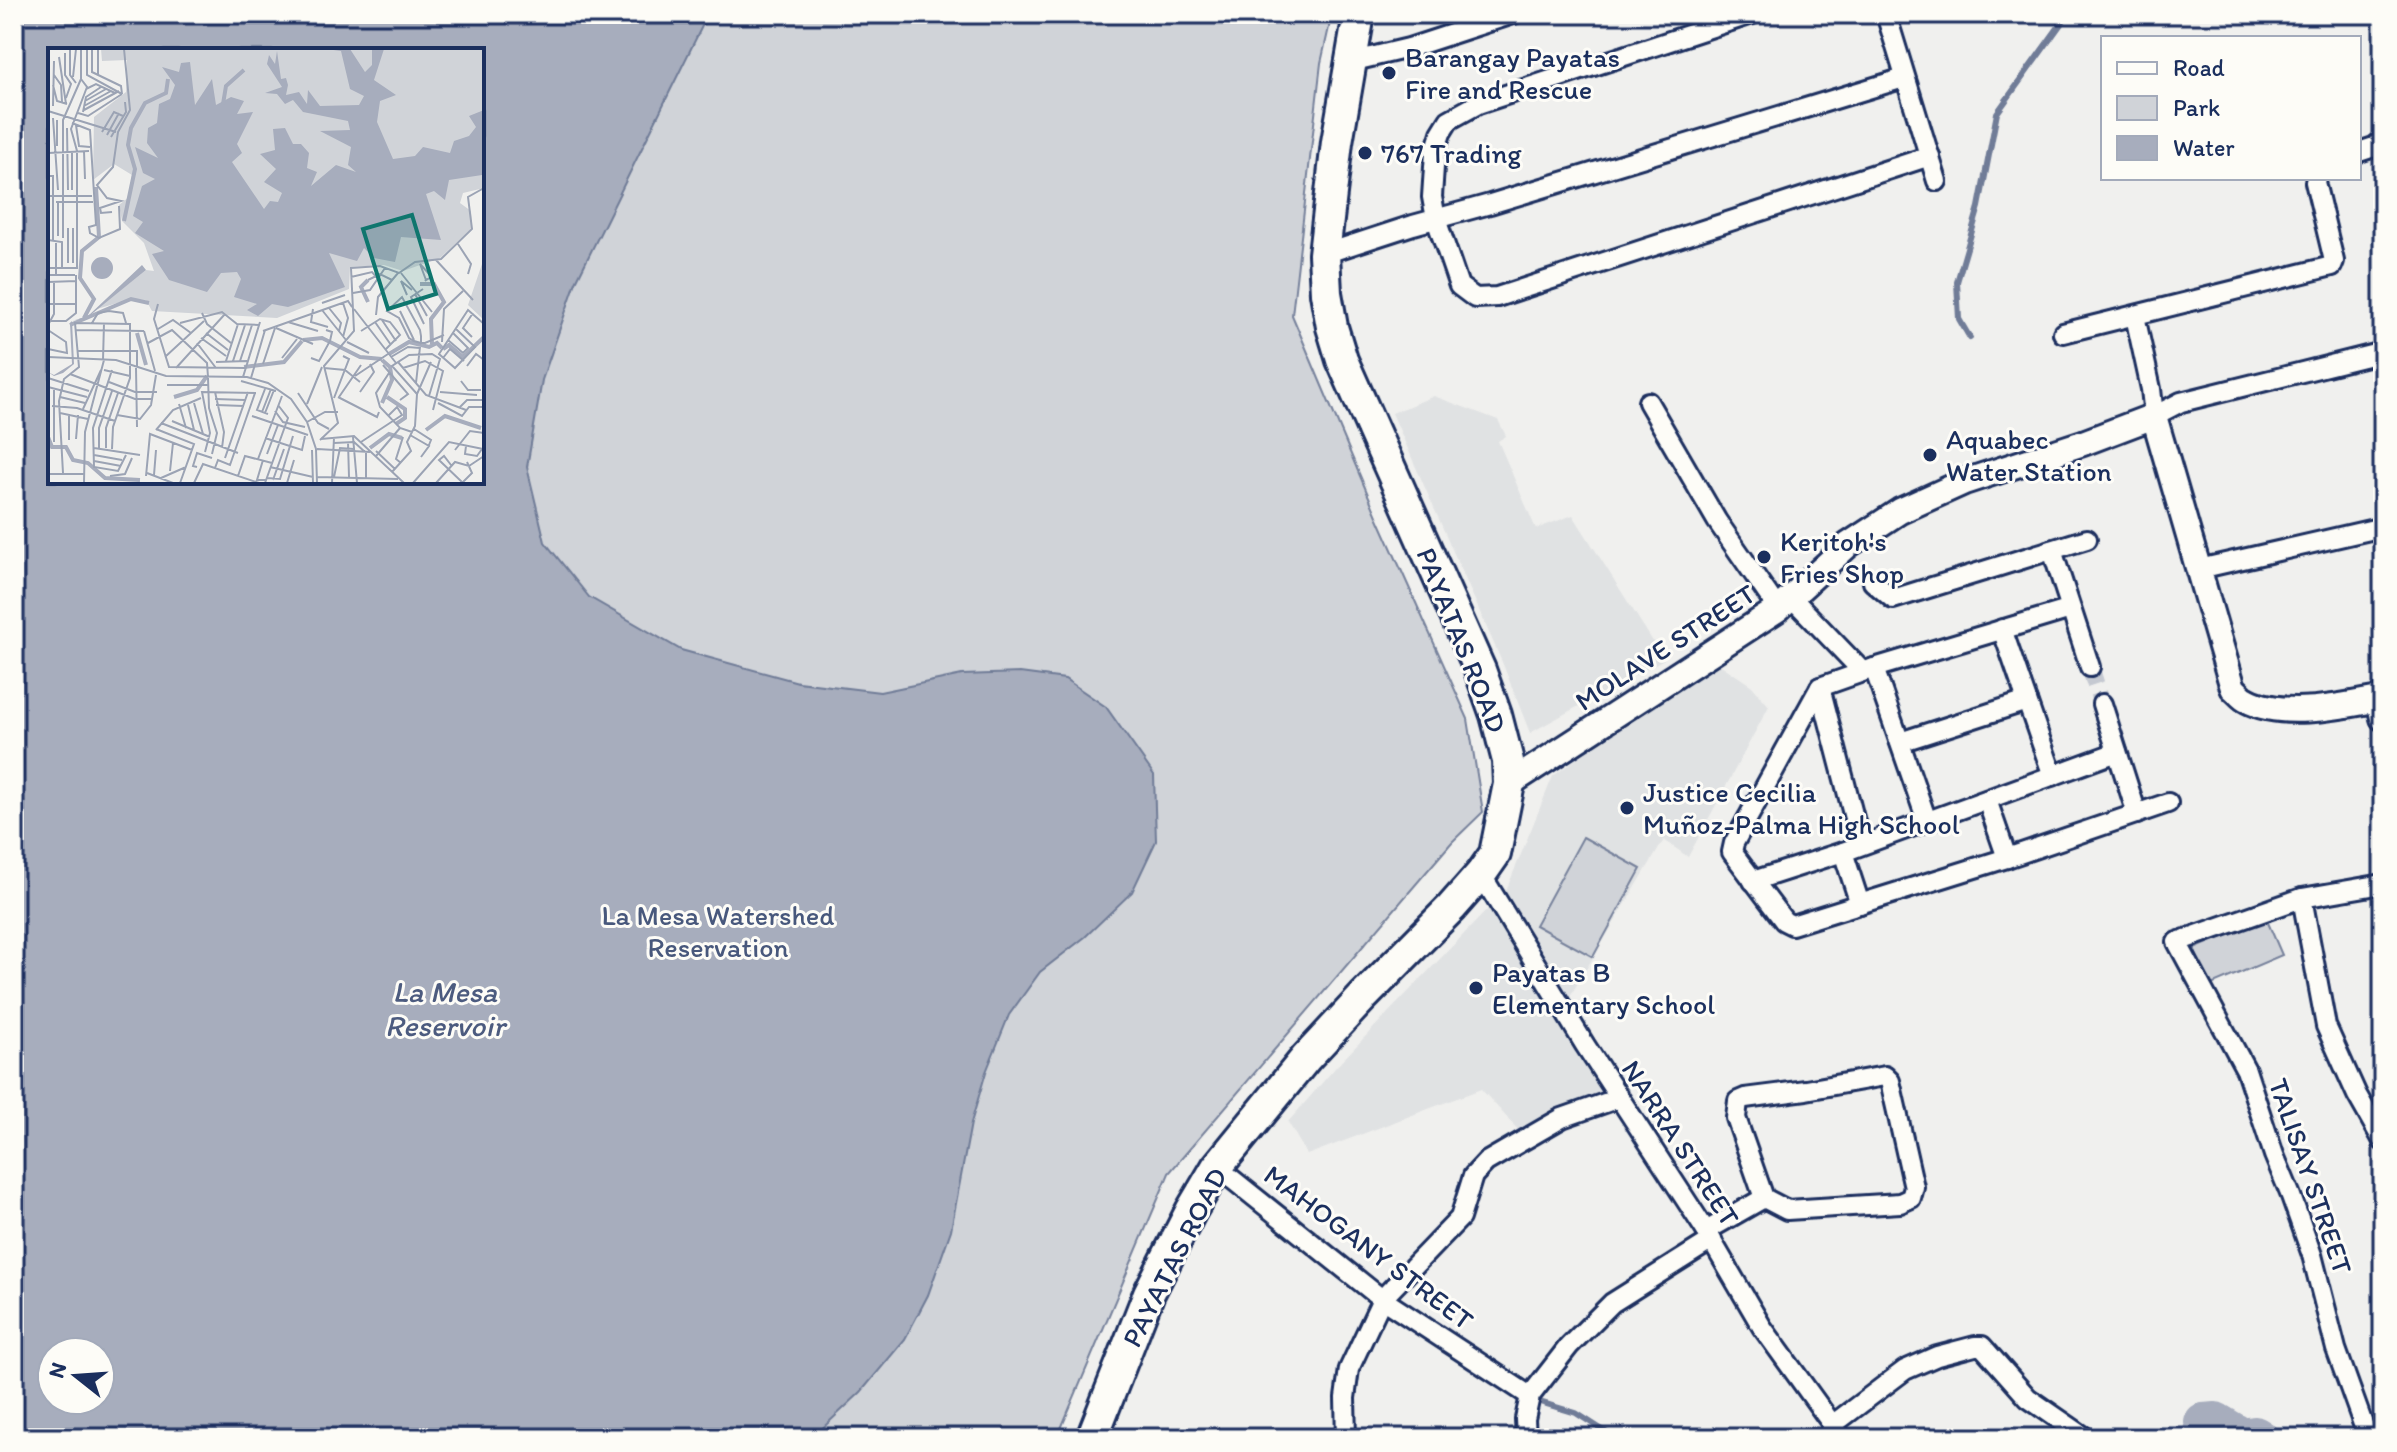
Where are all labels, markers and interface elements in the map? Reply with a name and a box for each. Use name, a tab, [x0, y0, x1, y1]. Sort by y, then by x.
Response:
legend	[2101, 36, 2361, 180]
place label: Barangay Payatas Fire and Rescue	[1405, 40, 1620, 106]
inset map	[48, 48, 484, 484]
text: Road	[2173, 53, 2225, 82]
marker: Barangay Payatas Fire and Rescue	[1380, 64, 1398, 82]
text: Park	[2173, 93, 2220, 122]
text: Water	[2173, 133, 2235, 162]
place label: 767 Trading	[1381, 136, 1522, 170]
marker: 767 Trading	[1356, 144, 1374, 162]
place label: Aquabec Water Station	[1946, 422, 2112, 488]
marker: Aquabec Water Station	[1921, 446, 1939, 464]
place label: Keritoh's Fries Shop	[1780, 524, 1904, 590]
street label: PAYATAS ROAD	[1409, 542, 1515, 738]
marker: Keritoh's Fries Shop	[1755, 548, 1773, 566]
street label: MOLAVE STREET	[1568, 576, 1762, 718]
place label: Justice Cecilia Muñoz-Palma High School	[1643, 775, 1960, 841]
marker: Justice Cecilia Muñoz-Palma High School	[1618, 799, 1636, 817]
park label: La Mesa Watershed Reservation	[601, 898, 835, 964]
place label: Payatas B Elementary School	[1492, 955, 1715, 1021]
water label: La Mesa Reservoir	[385, 973, 508, 1044]
marker: Payatas B Elementary School	[1467, 979, 1485, 997]
street label: NARRA STREET	[1615, 1054, 1747, 1233]
street label: TALISAY STREET	[2262, 1074, 2360, 1279]
street label: MAHOGANY STREET	[1258, 1157, 1481, 1337]
street label: PAYATAS ROAD	[1114, 1162, 1234, 1352]
north arrow	[36, 1336, 116, 1416]
text: N	[42, 1359, 72, 1381]

